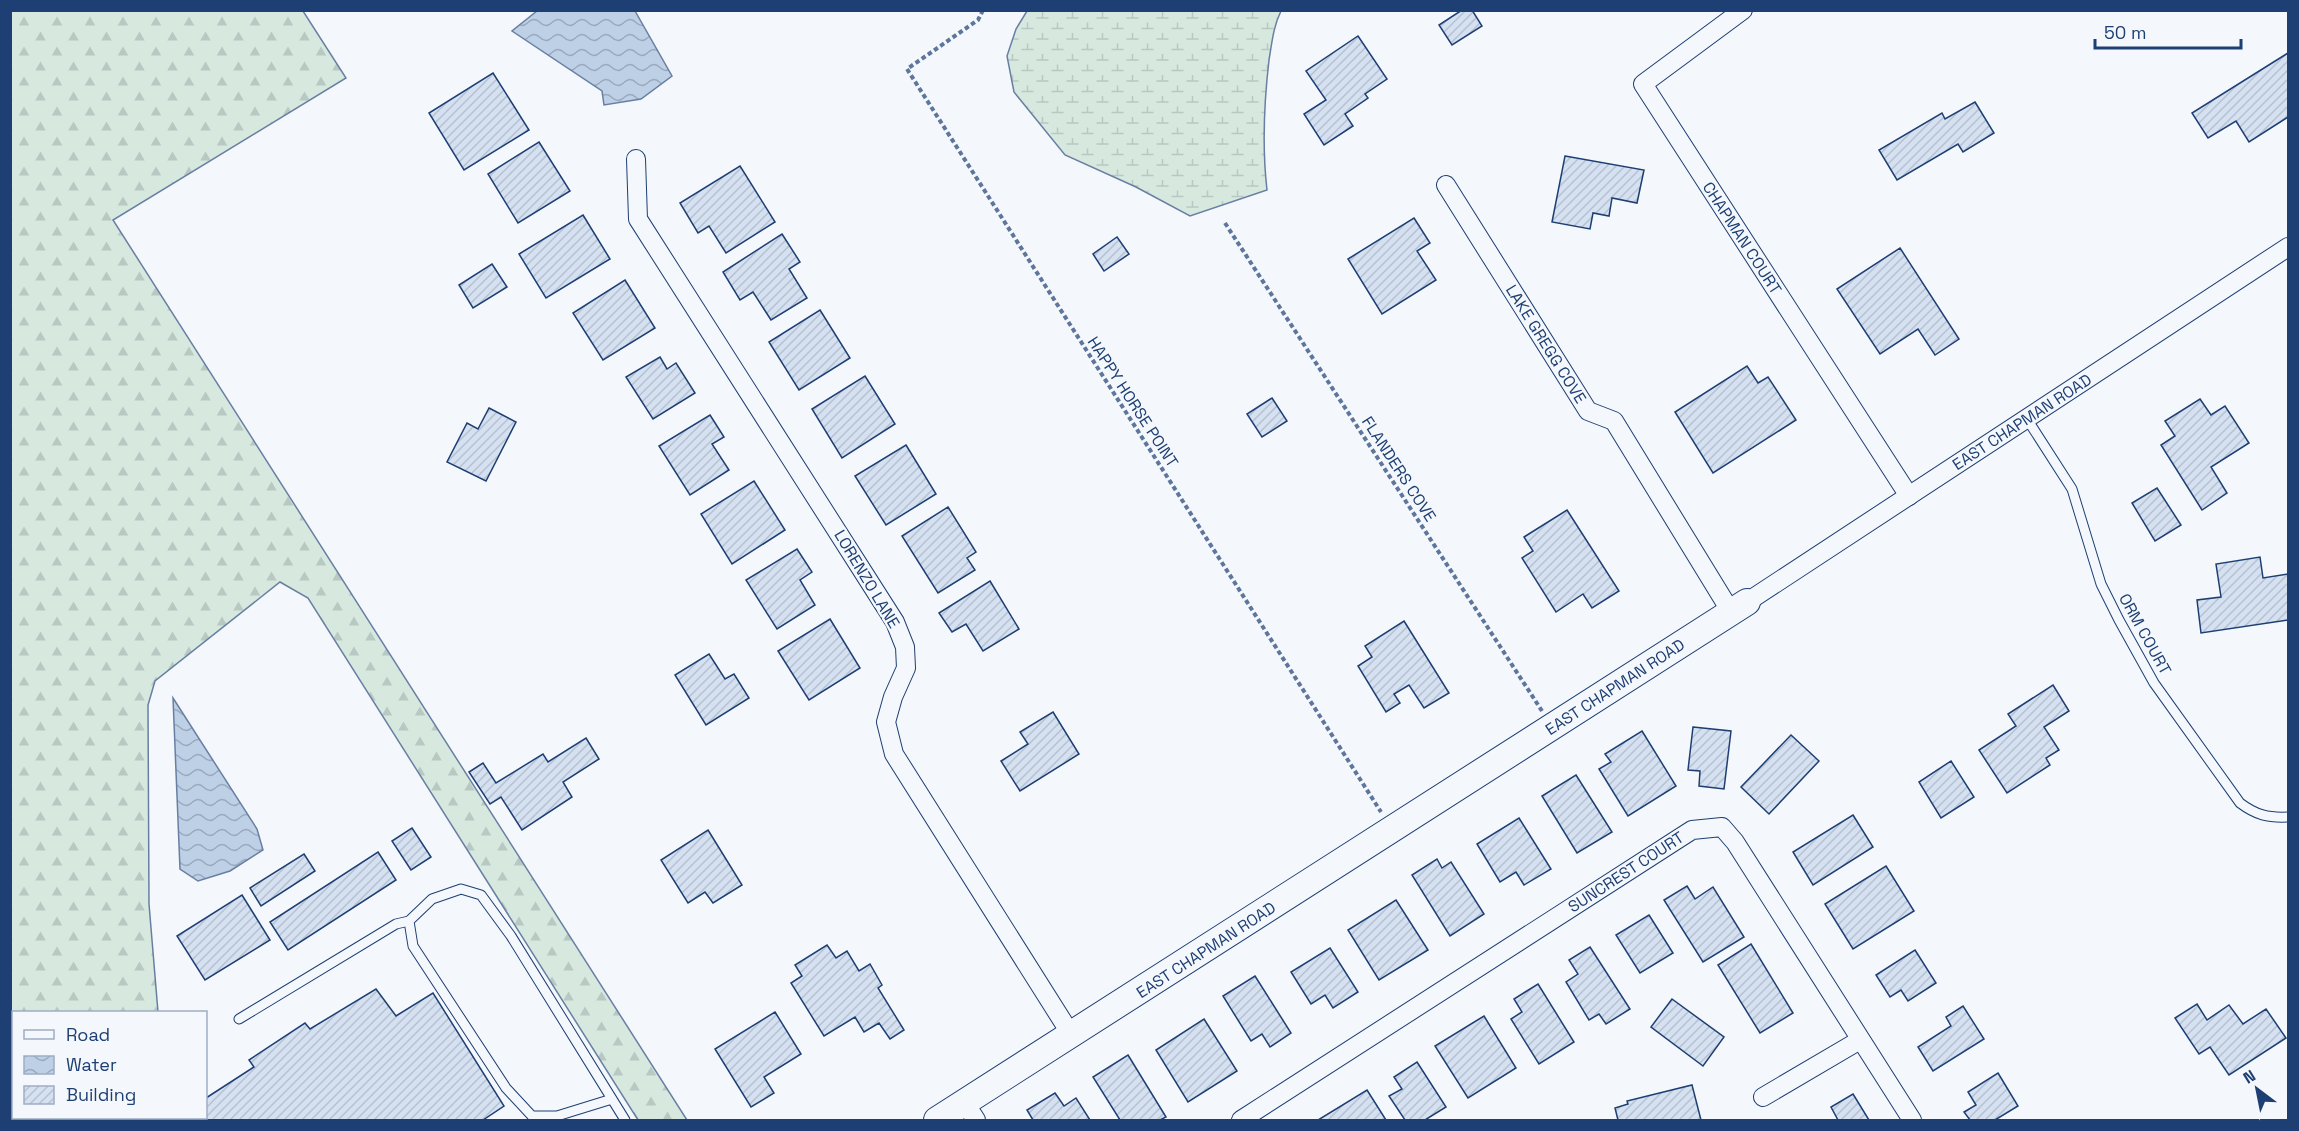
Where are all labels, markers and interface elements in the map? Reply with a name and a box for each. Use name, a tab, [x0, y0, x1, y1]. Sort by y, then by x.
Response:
scale bar	[2095, 12, 2240, 50]
text: 50 m	[2104, 21, 2146, 44]
street label: CHAPMAN COURT	[1698, 178, 1786, 298]
street label: LAKE GREGG COVE	[1501, 281, 1591, 407]
street label: HAPPY HORSE POINT	[1083, 333, 1183, 471]
street label: EAST CHAPMAN ROAD	[1948, 369, 2096, 475]
street label: FLANDERS COVE	[1357, 412, 1441, 526]
street label: LORENZO LANE	[829, 526, 905, 632]
street label: ORM COURT	[2114, 590, 2176, 678]
street label: EAST CHAPMAN ROAD	[1541, 634, 1689, 740]
street label: SUNCREST COURT	[1564, 827, 1688, 917]
street label: EAST CHAPMAN ROAD	[1132, 897, 1280, 1003]
legend	[12, 1011, 207, 1119]
text: Road	[66, 1023, 110, 1046]
text: Water	[66, 1053, 117, 1076]
north arrow	[2227, 1059, 2287, 1119]
text: N	[2239, 1065, 2259, 1088]
text: Building	[66, 1083, 136, 1106]

